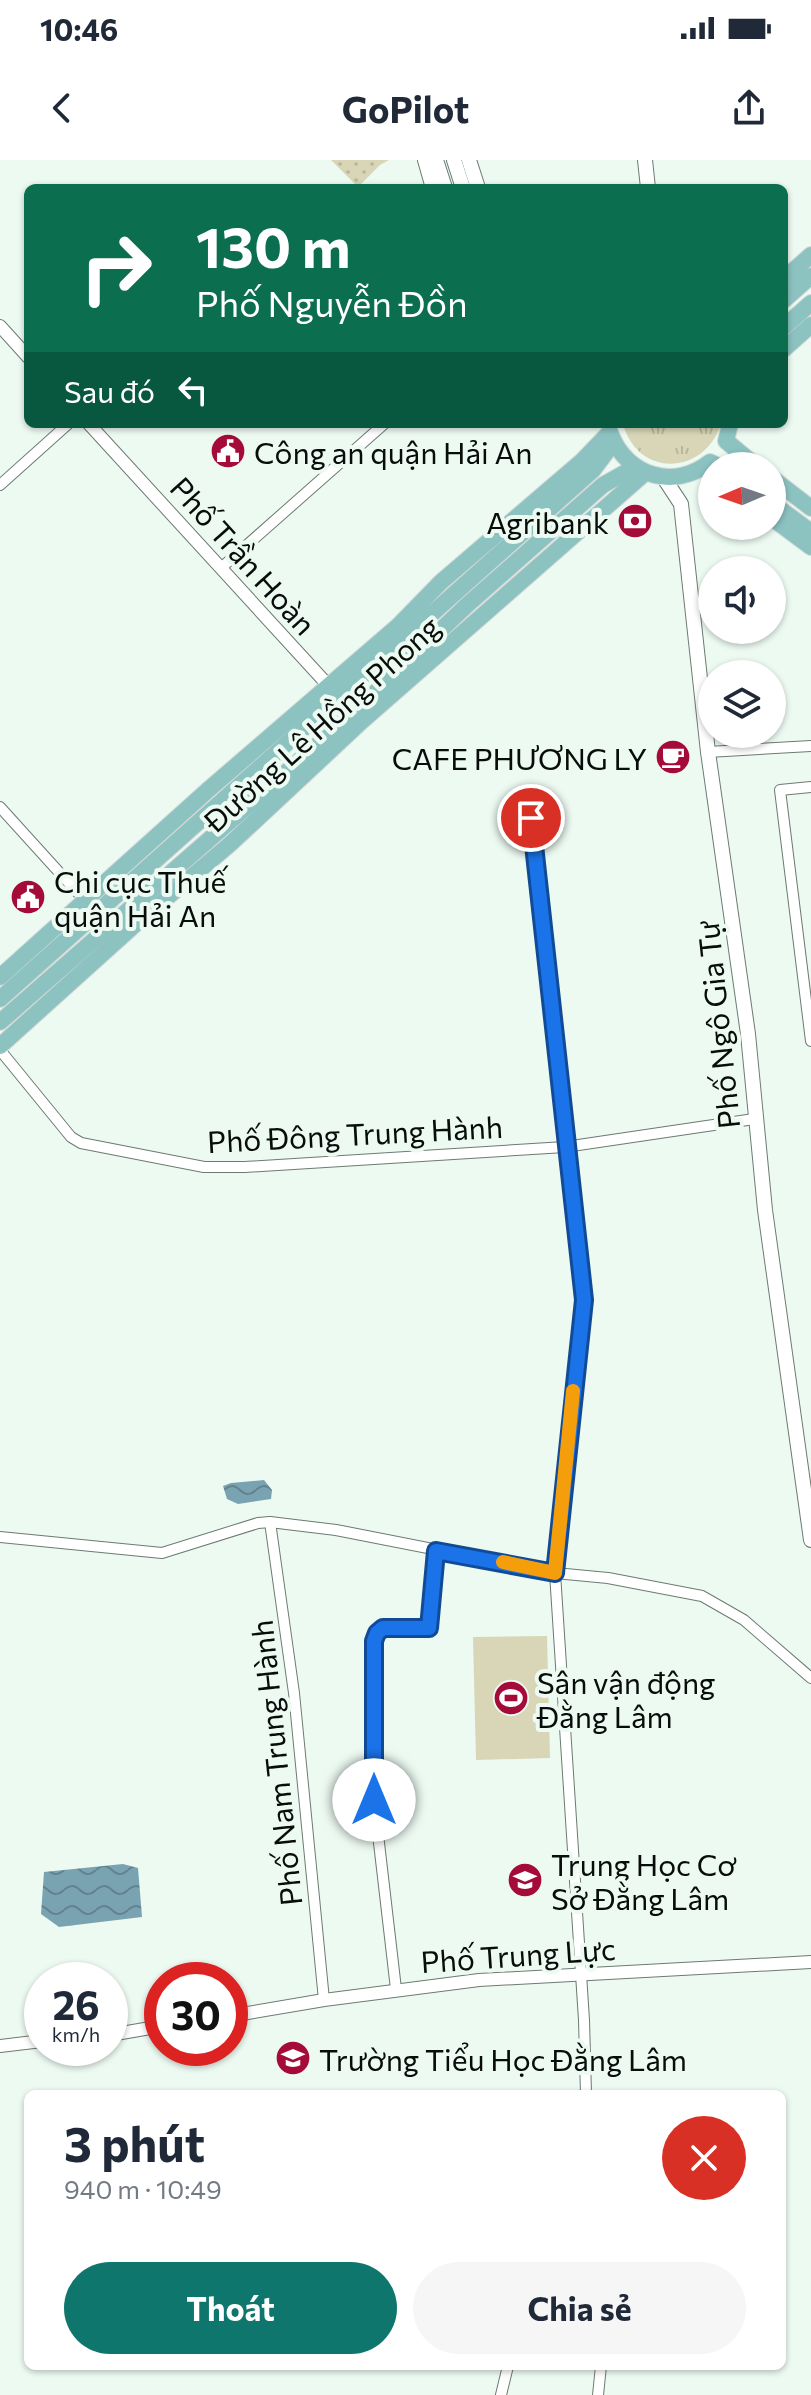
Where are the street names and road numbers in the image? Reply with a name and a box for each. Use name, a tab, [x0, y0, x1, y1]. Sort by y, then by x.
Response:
street label: Phố Trần Hoàn	[163, 468, 325, 642]
street label: Đường Lê Hồng Phong	[195, 607, 447, 839]
street label: Phố Ngô Gia Tự	[688, 918, 746, 1131]
street label: Phố Đông Trung Hành	[206, 1107, 504, 1159]
street label: Phố Nam Trung Hành	[242, 1618, 308, 1908]
street label: Phố Trung Lực	[419, 1929, 617, 1979]

